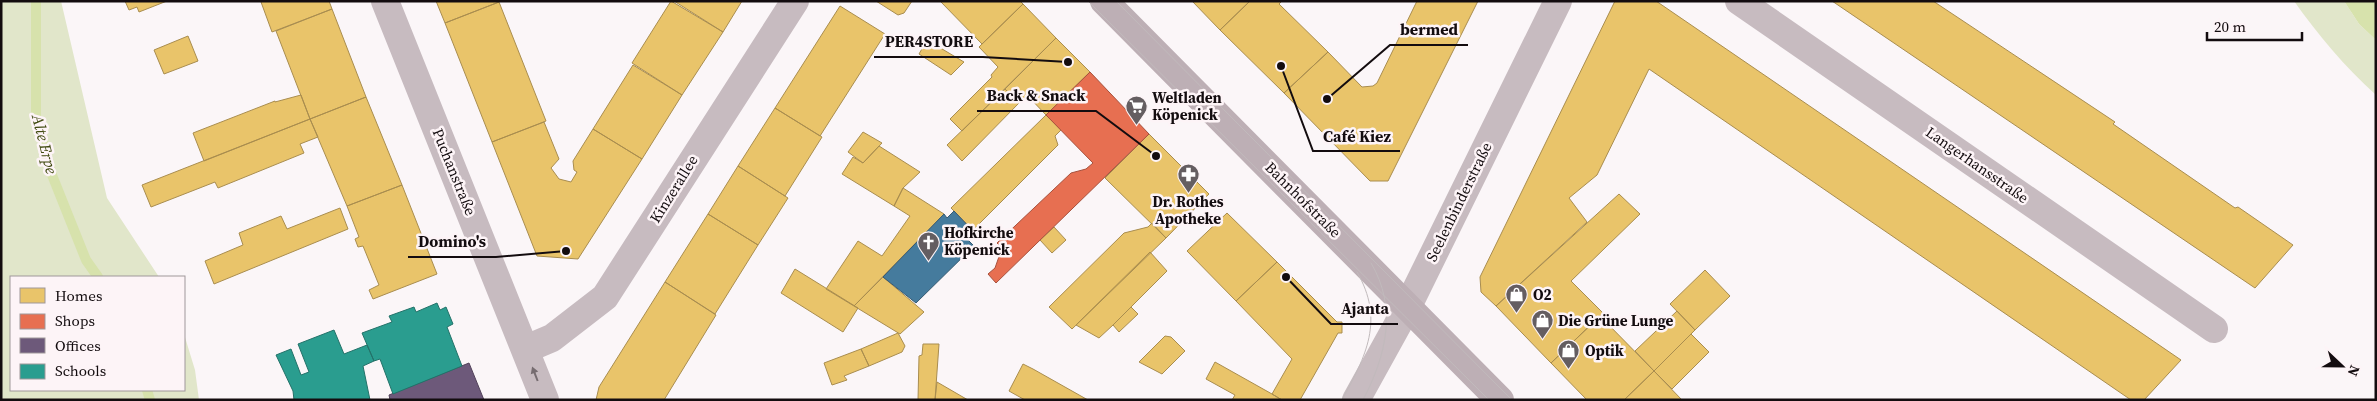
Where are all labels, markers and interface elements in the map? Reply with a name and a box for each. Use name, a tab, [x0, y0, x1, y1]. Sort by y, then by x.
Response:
scale bar	[2207, 10, 2302, 42]
callout: bermed	[1390, 14, 1468, 45]
text: 20 m	[2214, 16, 2246, 37]
text: bermed	[1400, 18, 1458, 40]
callout: PER4STORE	[874, 26, 983, 57]
text: PER4STORE	[885, 30, 974, 52]
callout: Back & Snack	[977, 80, 1096, 111]
text: Back & Snack	[987, 84, 1086, 106]
place label: Weltladen Köpenick	[1152, 87, 1222, 125]
supermarket icon: Weltladen Köpenick	[1124, 95, 1148, 126]
water label: Alte Erpe	[27, 111, 63, 176]
callout: Café Kiez	[1313, 120, 1400, 151]
street label: Langerhansstraße	[1922, 121, 2033, 208]
street label: Puchanstraße	[427, 125, 482, 219]
text: Café Kiez	[1323, 125, 1391, 147]
street label: Seelenbinderstraße	[1421, 138, 1497, 265]
street label: Kinzerallee	[645, 151, 703, 227]
street label: Bahnhofstraße	[1261, 157, 1346, 242]
pharmacy icon: Dr. Rothes Apotheke	[1176, 162, 1200, 193]
place label: Dr. Rothes Apotheke	[1152, 191, 1224, 229]
place label: Hofkirche Köpenick	[944, 222, 1014, 260]
callout: Domino's	[408, 226, 496, 257]
text: Domino's	[418, 230, 486, 252]
church icon: Hofkirche Köpenick	[916, 230, 940, 261]
legend	[10, 276, 185, 391]
shop icon: O2	[1505, 283, 1529, 314]
place label: O2	[1533, 284, 1552, 305]
text: Homes	[55, 285, 102, 306]
callout: Ajanta	[1331, 293, 1398, 324]
text: Ajanta	[1341, 297, 1389, 319]
shop icon: Die Grüne Lunge	[1530, 309, 1554, 340]
text: Shops	[55, 310, 95, 331]
place label: Die Grüne Lunge	[1558, 310, 1674, 331]
text: Offices	[55, 335, 101, 356]
shop icon: Optik	[1557, 339, 1581, 370]
place label: Optik	[1585, 340, 1624, 361]
north arrow	[2317, 341, 2367, 391]
text: Schools	[55, 360, 106, 381]
text: N	[2343, 362, 2365, 379]
one-way arrow	[531, 366, 539, 381]

